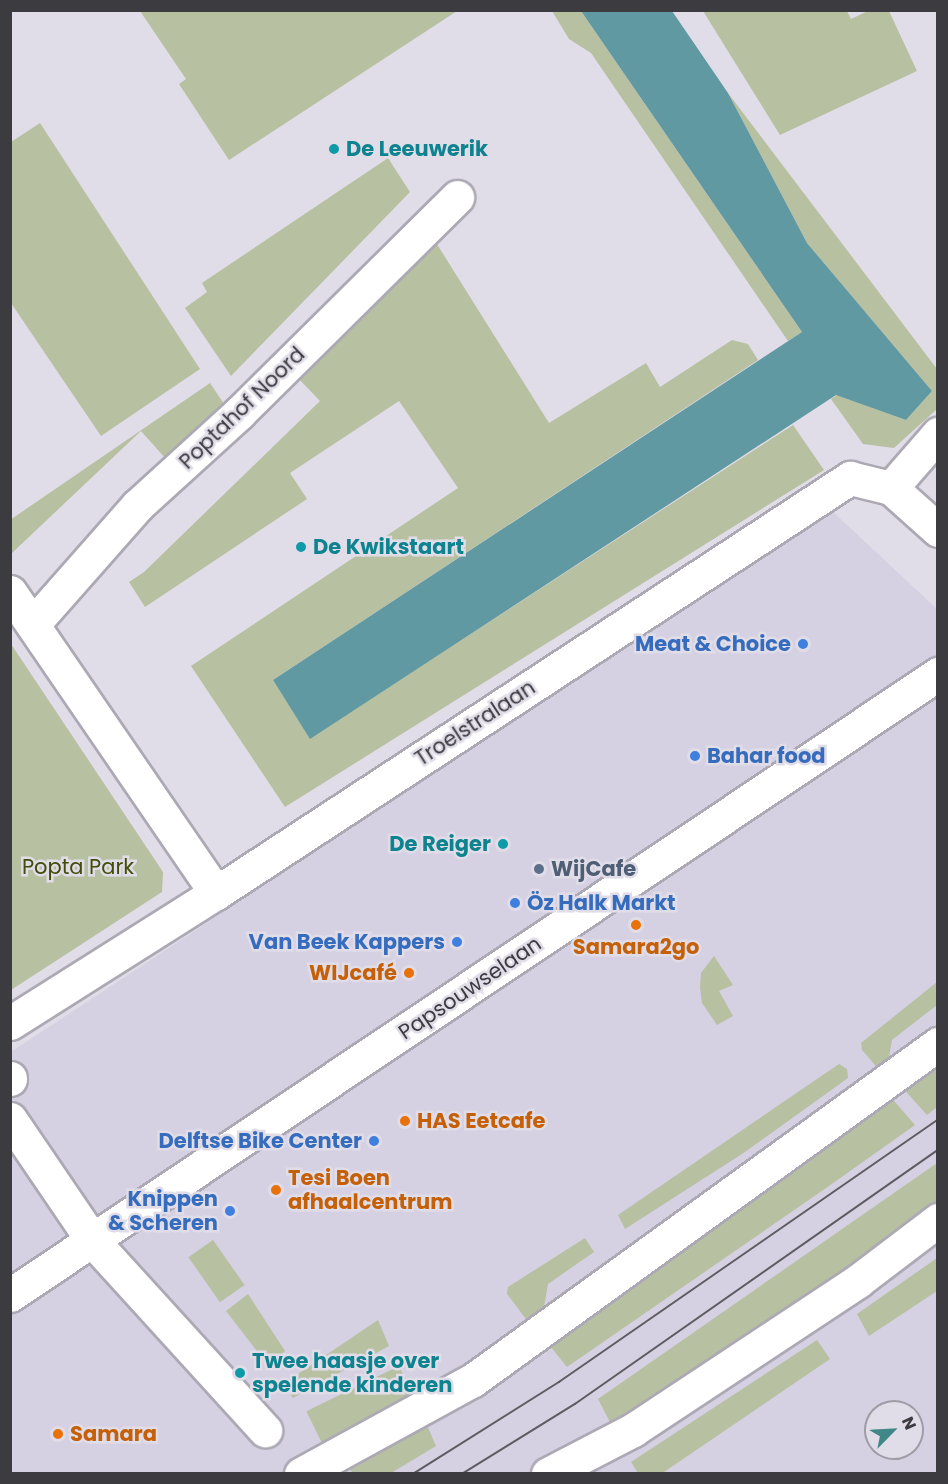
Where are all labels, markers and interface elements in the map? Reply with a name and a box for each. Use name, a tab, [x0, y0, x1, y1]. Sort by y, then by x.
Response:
place label: De Leeuwerik	[346, 136, 488, 162]
marker: De Leeuwerik	[327, 142, 341, 156]
street label: Poptahof Noord	[174, 342, 310, 474]
place label: De Kwikstaart	[313, 534, 464, 560]
marker: De Kwikstaart	[294, 540, 308, 554]
place label: Meat & Choice	[635, 631, 791, 657]
marker: Meat & Choice	[796, 637, 810, 651]
street label: Troelstralaan	[410, 675, 540, 771]
place label: Bahar food	[707, 743, 826, 769]
marker: Bahar food	[688, 749, 702, 763]
place label: De Reiger	[389, 831, 491, 857]
marker: De Reiger	[496, 837, 510, 851]
park label: Popta Park	[22, 854, 134, 880]
place label: WijCafe	[551, 856, 636, 882]
marker: WijCafe	[532, 862, 546, 876]
place label: Öz Halk Markt	[527, 890, 676, 916]
marker: Öz Halk Markt	[508, 896, 522, 910]
marker: Samara2go	[629, 918, 643, 932]
place label: Van Beek Kappers	[249, 929, 445, 955]
street label: Papsouwselaan	[394, 931, 546, 1045]
place label: Samara2go	[573, 934, 699, 960]
marker: Van Beek Kappers	[450, 935, 464, 949]
place label: WIJcafé	[309, 960, 397, 986]
marker: WIJcafé	[402, 966, 416, 980]
place label: HAS Eetcafe	[417, 1108, 545, 1134]
marker: HAS Eetcafe	[398, 1114, 412, 1128]
place label: Delftse Bike Center	[158, 1128, 362, 1154]
marker: Delftse Bike Center	[367, 1134, 381, 1148]
place label: Tesi Boen afhaalcentrum	[288, 1165, 452, 1215]
marker: Tesi Boen afhaalcentrum	[269, 1183, 283, 1197]
place label: Knippen & Scheren	[108, 1186, 218, 1236]
marker: Knippen & Scheren	[223, 1204, 237, 1218]
place label: Twee haasje over spelende kinderen	[252, 1348, 452, 1398]
marker: Twee haasje over spelende kinderen	[233, 1366, 247, 1380]
north arrow	[864, 1400, 924, 1460]
text: N	[896, 1413, 922, 1433]
place label: Samara	[70, 1421, 157, 1447]
marker: Samara	[51, 1427, 65, 1441]

